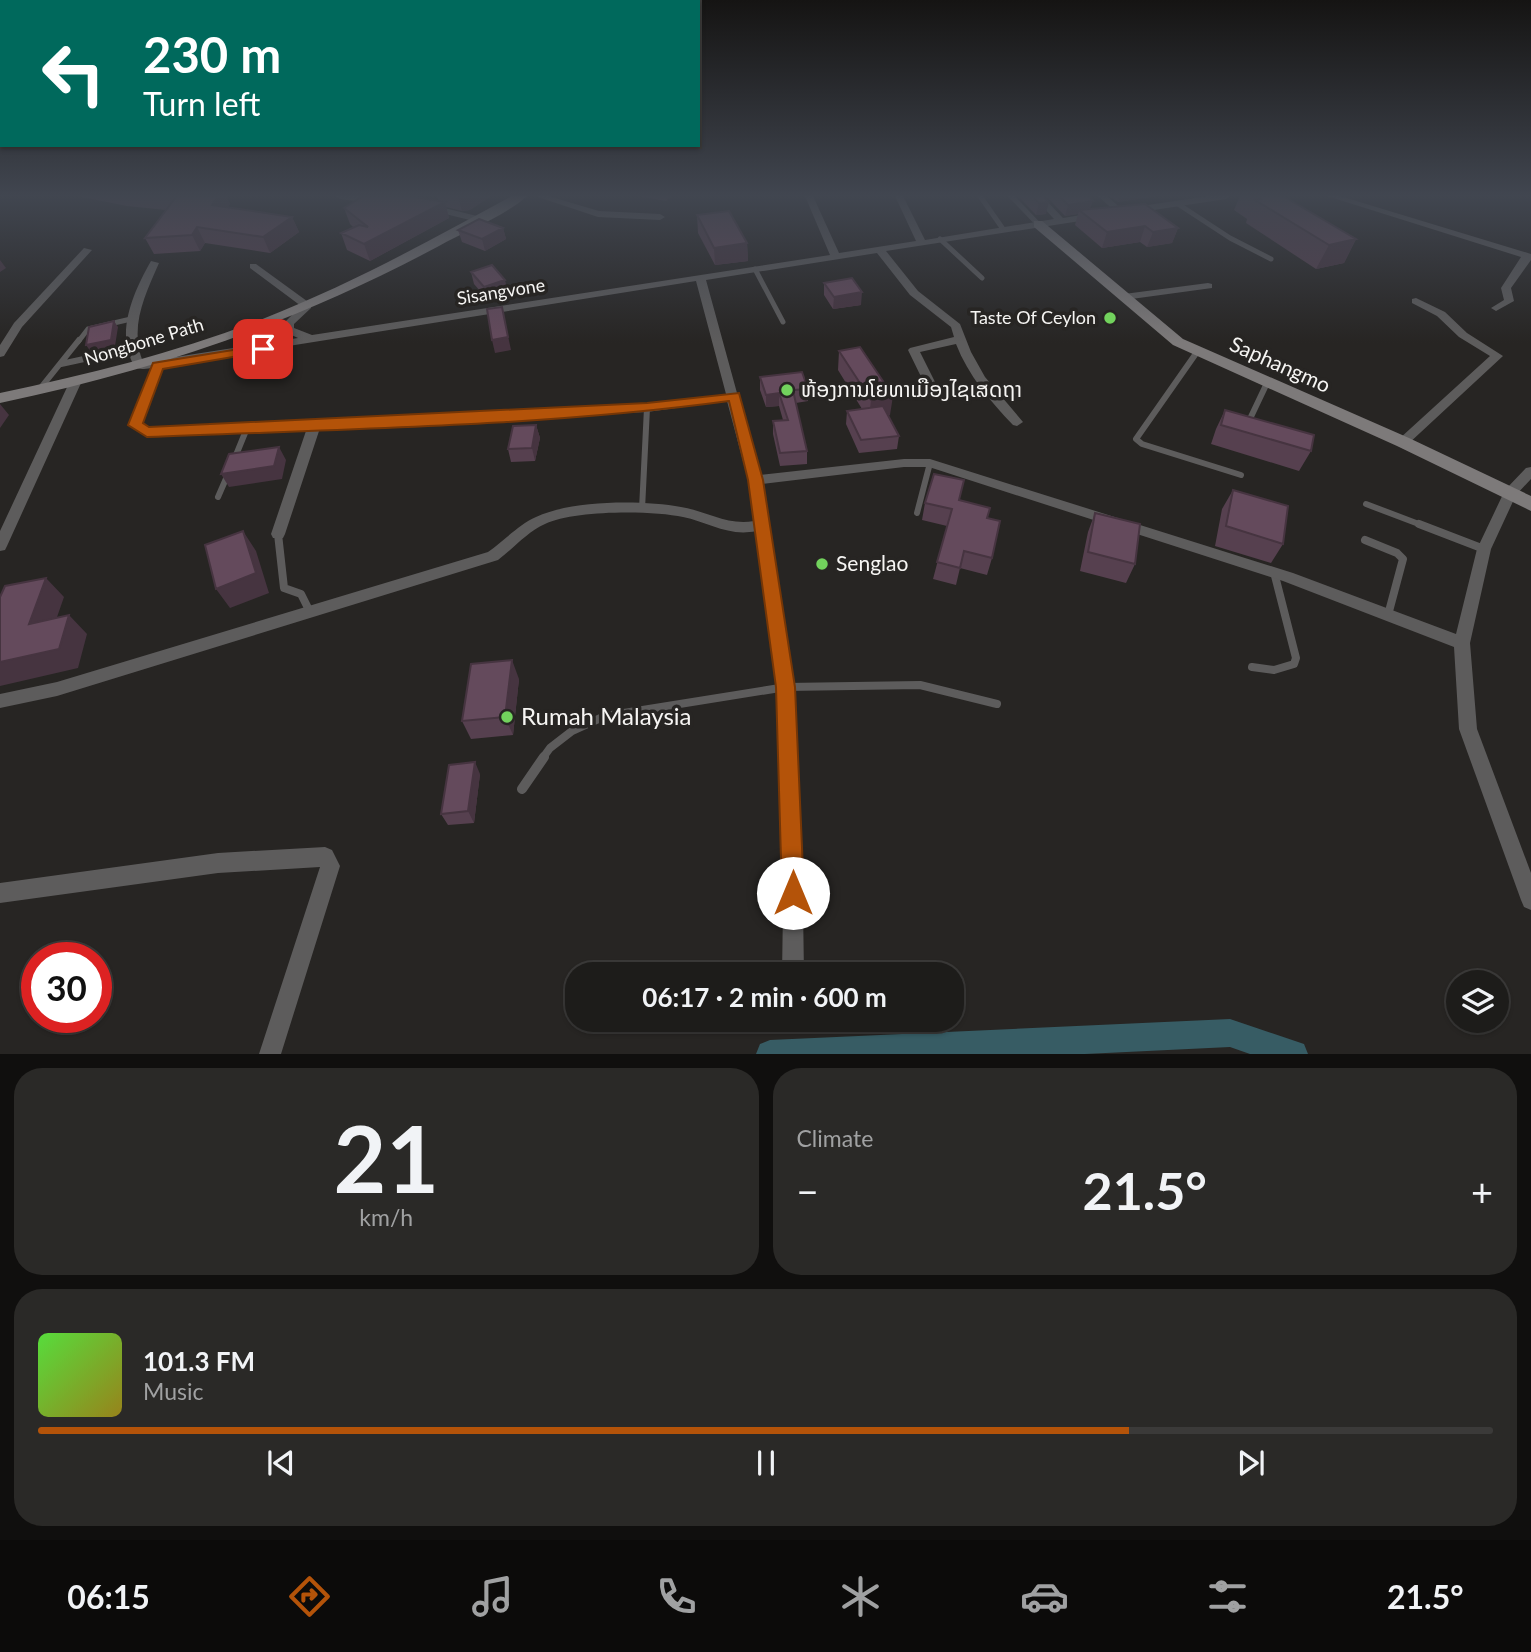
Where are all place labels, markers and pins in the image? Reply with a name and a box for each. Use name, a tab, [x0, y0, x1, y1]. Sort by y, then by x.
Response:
place label: Taste Of Ceylon	[970, 306, 1096, 328]
marker: Taste Of Ceylon	[1102, 310, 1118, 326]
pin	[233, 319, 293, 379]
place label: ຫ້ອງການໂຍທາເມືອງໄຊເສດຖາ	[801, 376, 1022, 401]
marker: ຫ້ອງການໂຍທາເມືອງໄຊເສດຖາ	[779, 382, 795, 398]
place label: Senglao	[836, 550, 908, 575]
marker: Senglao	[814, 556, 830, 572]
place label: Rumah Malaysia	[521, 701, 692, 730]
marker: Rumah Malaysia	[499, 709, 515, 725]

